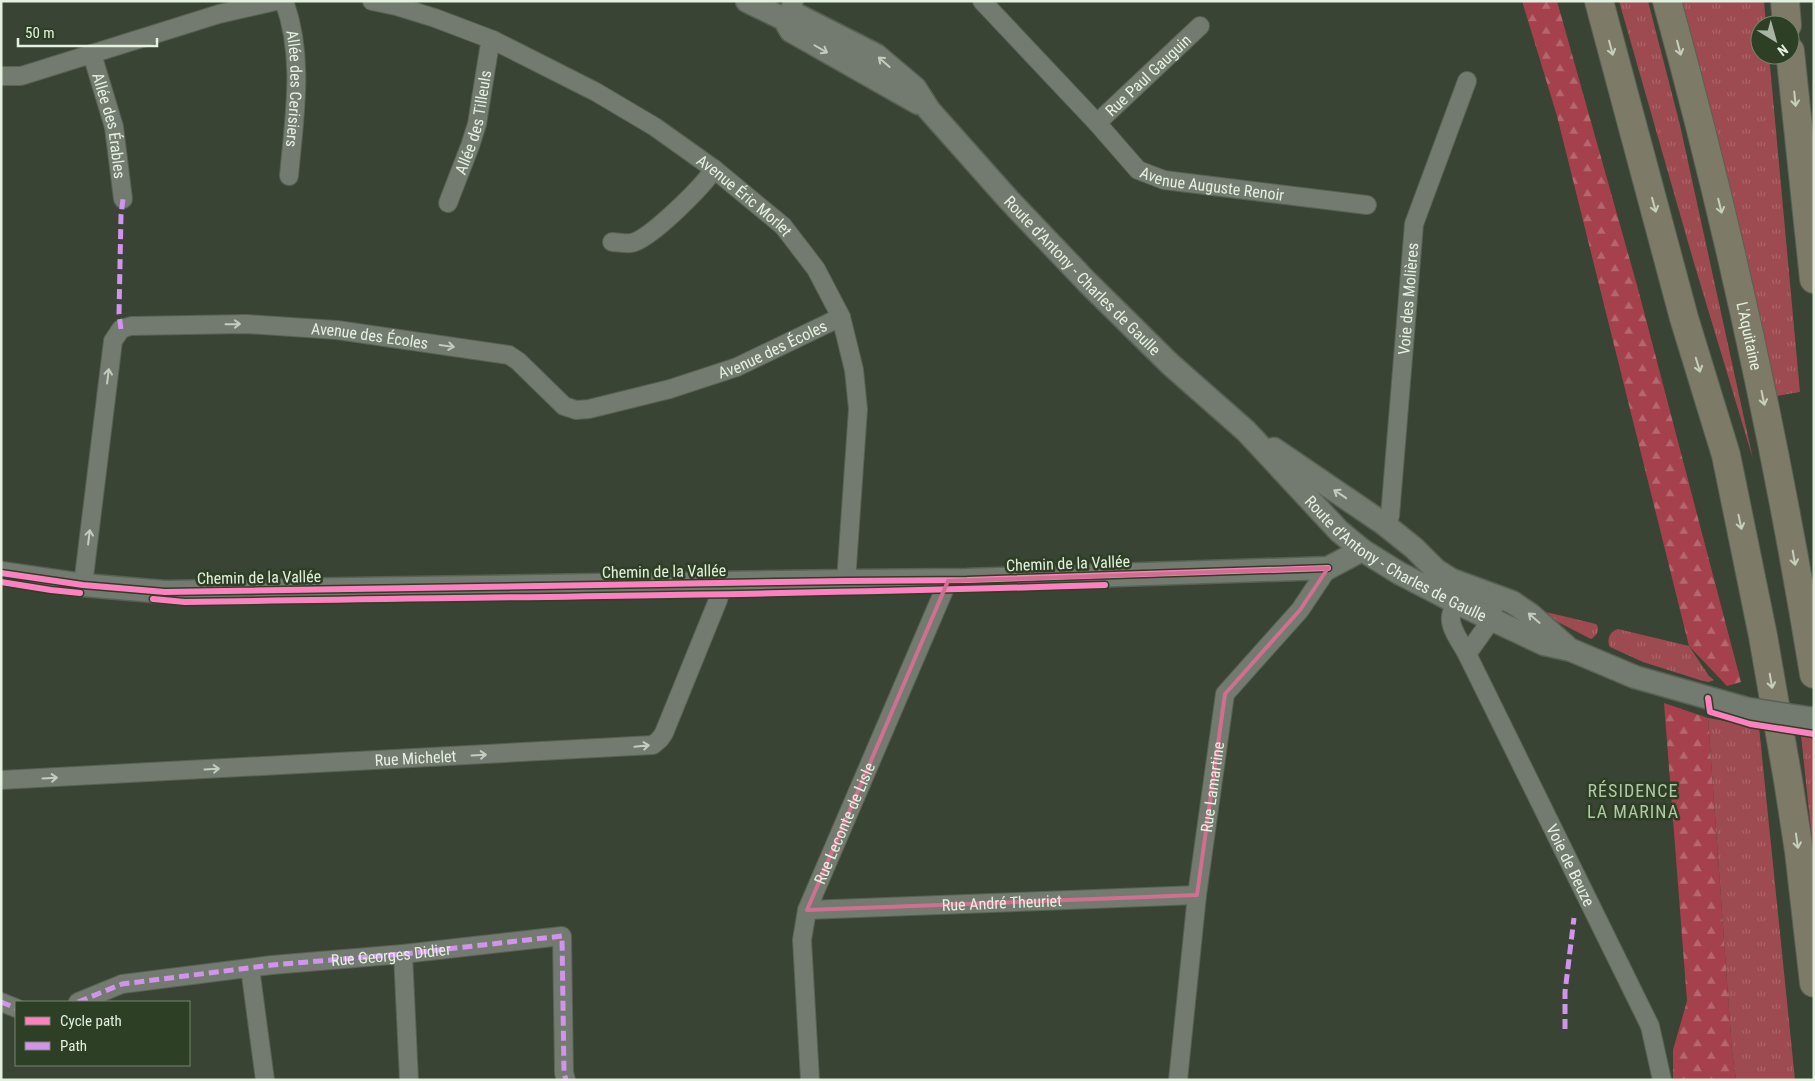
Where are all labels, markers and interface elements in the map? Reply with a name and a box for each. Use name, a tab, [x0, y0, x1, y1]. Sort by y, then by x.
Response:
scale bar	[18, 15, 156, 47]
north arrow	[1750, 15, 1800, 65]
text: 50 m	[25, 24, 55, 42]
street label: Allée des Cerisiers	[282, 29, 305, 148]
street label: Rue Paul Gauguin	[1101, 30, 1195, 120]
one-way arrow	[1607, 40, 1617, 56]
one-way arrow	[1675, 40, 1685, 56]
text: N	[1775, 41, 1791, 59]
one-way arrow	[814, 44, 828, 54]
one-way arrow	[878, 56, 891, 68]
street label: Allée des Tilleuls	[451, 69, 495, 177]
street label: Allée des Érables	[88, 70, 129, 180]
one-way arrow	[1790, 91, 1800, 107]
street label: Avenue Éric Morlet	[693, 151, 796, 240]
street label: Avenue Auguste Renoir	[1137, 163, 1285, 205]
street label: Route d'Antony - Charles de Gaulle	[1000, 192, 1164, 359]
one-way arrow	[1649, 197, 1659, 213]
one-way arrow	[1715, 197, 1725, 213]
street label: Voie des Molières	[1394, 242, 1422, 356]
street label: L'Aquitaine	[1732, 300, 1766, 372]
street label: Avenue des Écoles	[716, 316, 830, 383]
one-way arrow	[225, 319, 241, 329]
street label: Avenue des Écoles	[311, 319, 429, 353]
one-way arrow	[439, 342, 455, 352]
one-way arrow	[1694, 356, 1704, 372]
one-way arrow	[103, 368, 113, 384]
one-way arrow	[1759, 390, 1768, 406]
one-way arrow	[1334, 489, 1348, 499]
street label: Route d'Antony - Charles de Gaulle	[1301, 492, 1489, 626]
one-way arrow	[1735, 513, 1745, 529]
one-way arrow	[84, 529, 94, 545]
one-way arrow	[1789, 550, 1799, 566]
street label: Chemin de la Vallée	[1006, 552, 1130, 575]
street label: Chemin de la Vallée	[602, 561, 726, 582]
street label: Chemin de la Vallée	[197, 567, 321, 588]
one-way arrow	[1528, 612, 1541, 623]
one-way arrow	[1767, 673, 1777, 689]
one-way arrow	[633, 741, 649, 751]
street label: Rue Lamartine	[1197, 741, 1228, 834]
street label: Rue Michelet	[374, 747, 457, 770]
one-way arrow	[471, 751, 487, 760]
street label: Rue Leconte de Lisle	[810, 760, 879, 887]
one-way arrow	[204, 765, 220, 774]
one-way arrow	[42, 773, 58, 782]
district label: RÉSIDENCE LA MARINA	[1587, 780, 1679, 822]
street label: Voie de Beuze	[1542, 821, 1599, 909]
one-way arrow	[1793, 833, 1803, 849]
street label: Rue André Theuriet	[942, 891, 1062, 915]
street label: Rue Georges Didier	[330, 940, 452, 970]
legend	[15, 1001, 190, 1066]
text: Cycle path	[60, 1012, 122, 1030]
text: Path	[60, 1037, 87, 1055]

